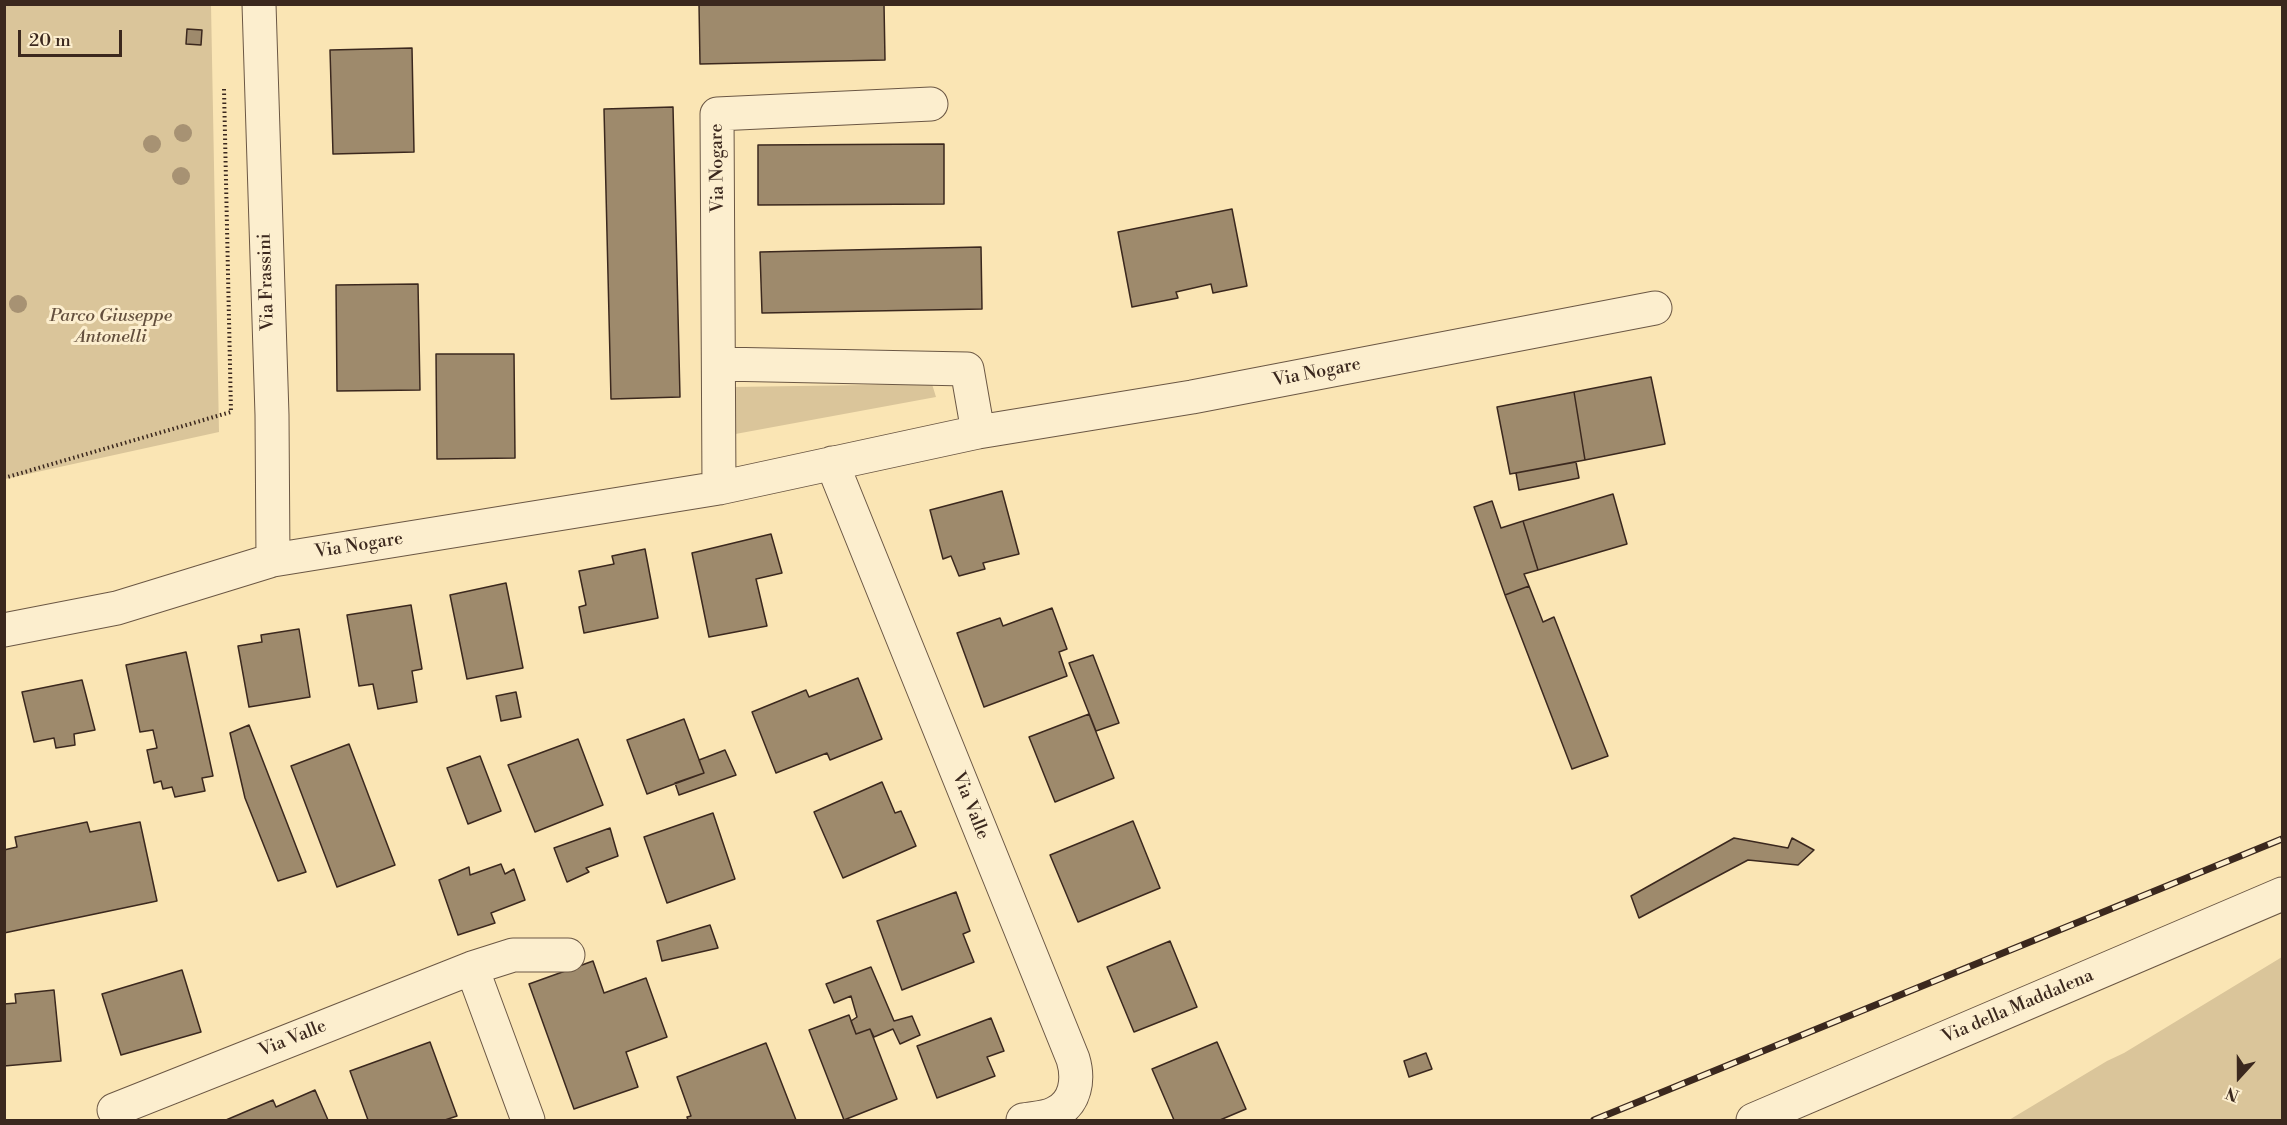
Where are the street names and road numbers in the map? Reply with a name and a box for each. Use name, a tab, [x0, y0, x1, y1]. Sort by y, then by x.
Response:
street label: Via Nogare	[706, 123, 730, 213]
street label: Via Frassini	[255, 233, 279, 331]
street label: Via Nogare	[1271, 354, 1363, 392]
street label: Via Nogare	[313, 528, 405, 564]
street label: Via Valle	[947, 769, 993, 843]
street label: Via della Maddalena	[1939, 965, 2097, 1049]
street label: Via Valle	[256, 1016, 330, 1062]

